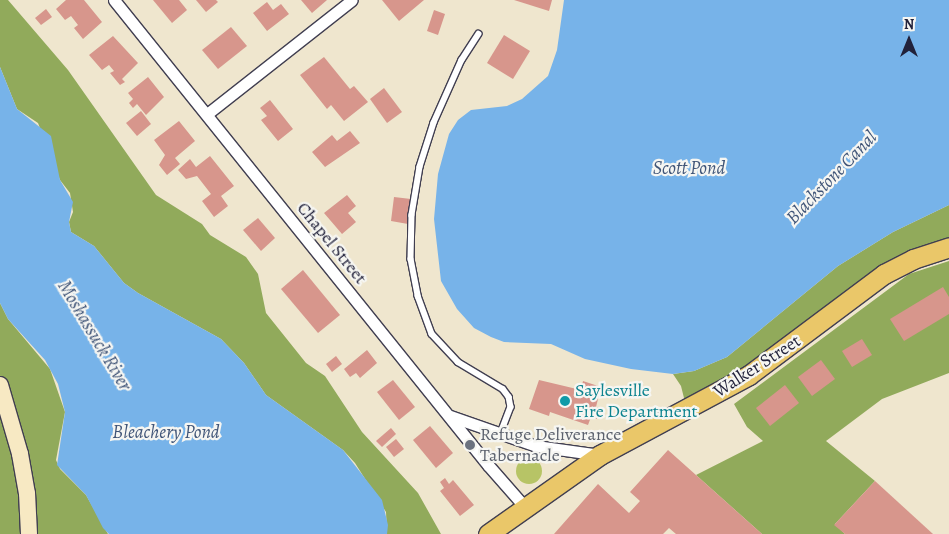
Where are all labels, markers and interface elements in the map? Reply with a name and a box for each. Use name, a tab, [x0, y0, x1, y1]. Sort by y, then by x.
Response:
north arrow	[884, 15, 934, 65]
text: N	[904, 15, 914, 34]
water label: Blackstone Canal	[782, 127, 882, 229]
water label: Scott Pond	[653, 158, 725, 180]
street label: Chapel Street	[292, 198, 372, 288]
water label: Moshassuck River	[52, 277, 136, 395]
street label: Walker Street	[709, 330, 805, 402]
place label: Saylesville Fire Department	[575, 380, 698, 422]
marker: Saylesville Fire Department	[559, 395, 571, 407]
water label: Bleachery Pond	[112, 422, 220, 444]
place label: Refuge Deliverance Tabernacle	[480, 424, 621, 466]
marker: Refuge Deliverance Tabernacle	[464, 439, 476, 451]

